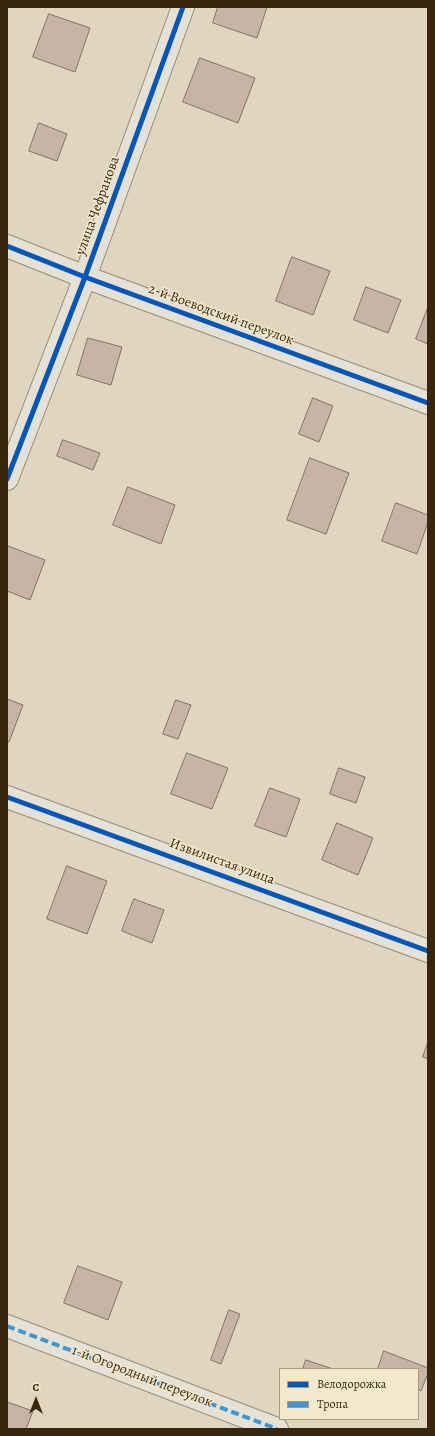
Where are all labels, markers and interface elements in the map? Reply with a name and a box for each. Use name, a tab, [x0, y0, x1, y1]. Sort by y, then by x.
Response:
street label: улица Чефранова	[72, 154, 124, 258]
street label: 2-й Воеводский переулок	[146, 281, 296, 349]
street label: Извилистая улица	[167, 835, 277, 889]
street label: 1-й Огородный переулок	[69, 1342, 215, 1412]
legend	[279, 1368, 419, 1420]
text: Велодорожка	[317, 1376, 386, 1392]
north arrow	[16, 1380, 56, 1420]
text: С	[33, 1380, 39, 1395]
text: Тропа	[317, 1396, 348, 1412]

